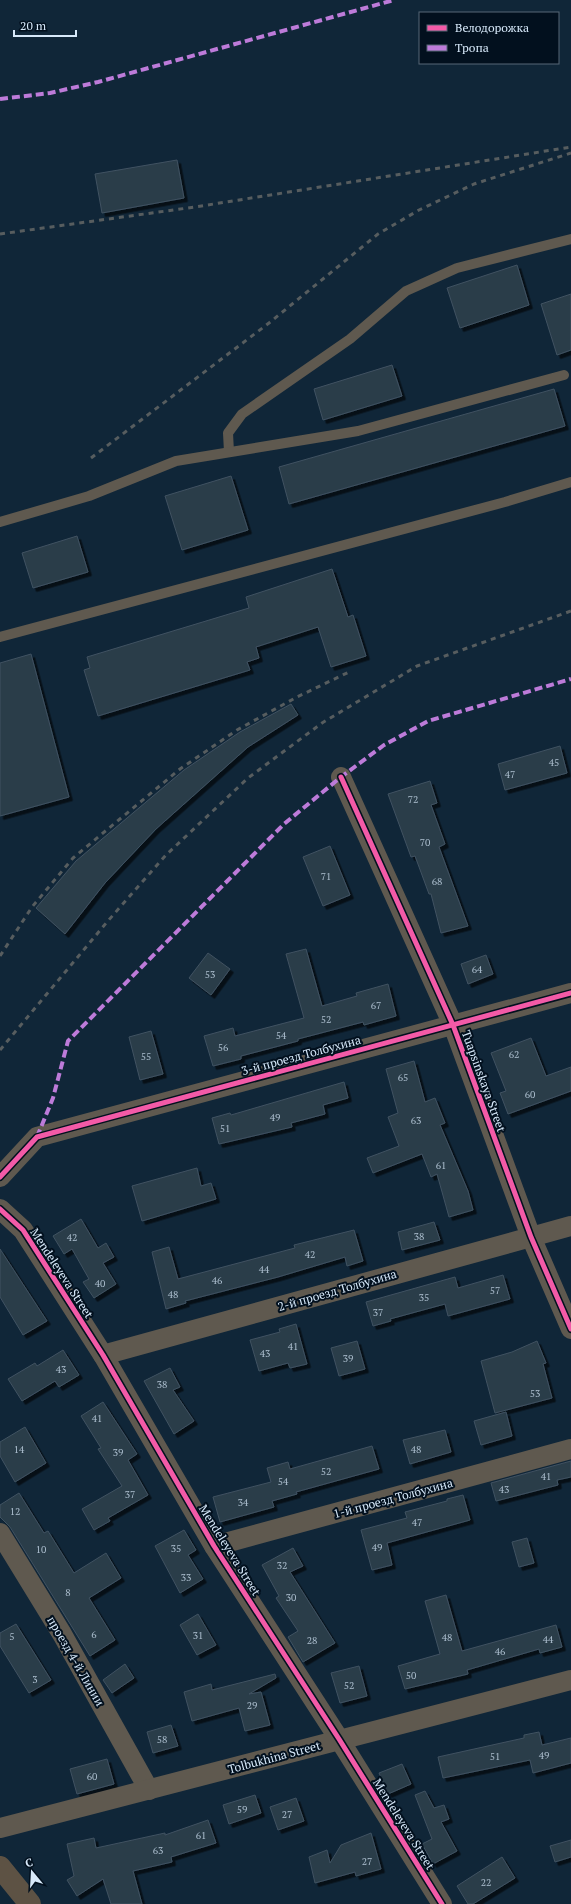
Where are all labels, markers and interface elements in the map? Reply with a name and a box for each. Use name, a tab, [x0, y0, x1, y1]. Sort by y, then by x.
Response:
scale bar	[14, 12, 76, 38]
legend	[419, 12, 559, 64]
text: 20 m	[20, 18, 47, 33]
text: Велодорожка	[455, 20, 529, 35]
text: Тропа	[455, 40, 489, 55]
house number: 45	[549, 756, 559, 769]
house number: 47	[505, 768, 515, 781]
house number: 72	[408, 793, 418, 806]
house number: 70	[420, 836, 430, 849]
house number: 71	[321, 870, 331, 883]
house number: 68	[432, 875, 442, 888]
house number: 64	[472, 963, 483, 976]
house number: 53	[205, 968, 215, 981]
house number: 67	[371, 999, 381, 1012]
house number: 52	[321, 1013, 331, 1026]
street label: Tuapsinskaya Street	[459, 1028, 510, 1134]
house number: 54	[276, 1029, 287, 1042]
street label: 3-й проезд Толбухина	[240, 1032, 362, 1078]
house number: 56	[218, 1041, 229, 1054]
house number: 62	[509, 1048, 519, 1061]
house number: 55	[141, 1050, 151, 1063]
house number: 65	[398, 1071, 408, 1084]
house number: 60	[525, 1088, 535, 1101]
house number: 49	[270, 1111, 280, 1124]
house number: 63	[411, 1114, 421, 1127]
house number: 51	[220, 1122, 230, 1135]
house number: 61	[436, 1159, 446, 1172]
street label: Mendeleyeva Street	[27, 1225, 97, 1321]
house number: 38	[414, 1230, 424, 1243]
house number: 42	[67, 1231, 77, 1244]
house number: 42	[305, 1248, 315, 1261]
house number: 44	[259, 1263, 270, 1276]
street label: 2-й проезд Толбухина	[276, 1266, 398, 1314]
house number: 46	[212, 1274, 223, 1287]
house number: 40	[95, 1277, 105, 1290]
house number: 57	[490, 1284, 500, 1297]
house number: 48	[168, 1288, 178, 1301]
house number: 35	[419, 1291, 429, 1304]
house number: 37	[373, 1306, 383, 1319]
house number: 41	[288, 1340, 298, 1353]
house number: 43	[260, 1347, 270, 1360]
house number: 39	[343, 1352, 353, 1365]
house number: 43	[56, 1363, 66, 1376]
house number: 38	[157, 1378, 167, 1391]
house number: 53	[530, 1387, 540, 1400]
house number: 41	[92, 1412, 102, 1425]
house number: 14	[14, 1443, 25, 1456]
house number: 48	[411, 1443, 421, 1456]
house number: 39	[113, 1446, 123, 1459]
house number: 52	[321, 1465, 331, 1478]
house number: 41	[541, 1470, 551, 1483]
house number: 54	[278, 1475, 289, 1488]
street label: 1-й проезд Толбухина	[332, 1475, 454, 1521]
house number: 43	[499, 1483, 509, 1496]
house number: 37	[125, 1488, 135, 1501]
house number: 34	[238, 1496, 249, 1509]
street label: Mendeleyeva Street	[196, 1502, 264, 1599]
house number: 12	[10, 1505, 20, 1518]
house number: 47	[412, 1516, 422, 1529]
house number: 49	[372, 1541, 382, 1554]
house number: 35	[171, 1542, 181, 1555]
house number: 10	[36, 1543, 46, 1556]
house number: 32	[277, 1559, 287, 1572]
house number: 33	[181, 1571, 191, 1584]
house number: 8	[65, 1586, 71, 1599]
house number: 30	[286, 1591, 296, 1604]
street label: проезд 4-й Линии	[44, 1613, 108, 1709]
house number: 6	[91, 1628, 97, 1641]
house number: 31	[193, 1629, 203, 1642]
house number: 5	[9, 1630, 15, 1643]
house number: 48	[442, 1631, 452, 1644]
house number: 44	[543, 1633, 554, 1646]
house number: 28	[307, 1634, 317, 1647]
house number: 46	[495, 1645, 506, 1658]
house number: 50	[406, 1669, 416, 1682]
house number: 3	[32, 1673, 38, 1686]
house number: 52	[344, 1679, 354, 1692]
house number: 29	[247, 1699, 257, 1712]
house number: 58	[157, 1733, 167, 1746]
street label: Tolbukhina Street	[226, 1737, 322, 1777]
house number: 49	[539, 1749, 549, 1762]
house number: 51	[490, 1750, 500, 1763]
house number: 60	[87, 1770, 97, 1783]
street label: Mendeleyeva Street	[370, 1776, 438, 1873]
house number: 59	[237, 1803, 247, 1816]
house number: 27	[282, 1808, 292, 1821]
house number: 61	[196, 1829, 206, 1842]
house number: 63	[153, 1844, 163, 1857]
north arrow	[12, 1852, 52, 1892]
text: С	[23, 1855, 34, 1870]
house number: 27	[362, 1855, 372, 1868]
house number: 22	[481, 1876, 491, 1889]

